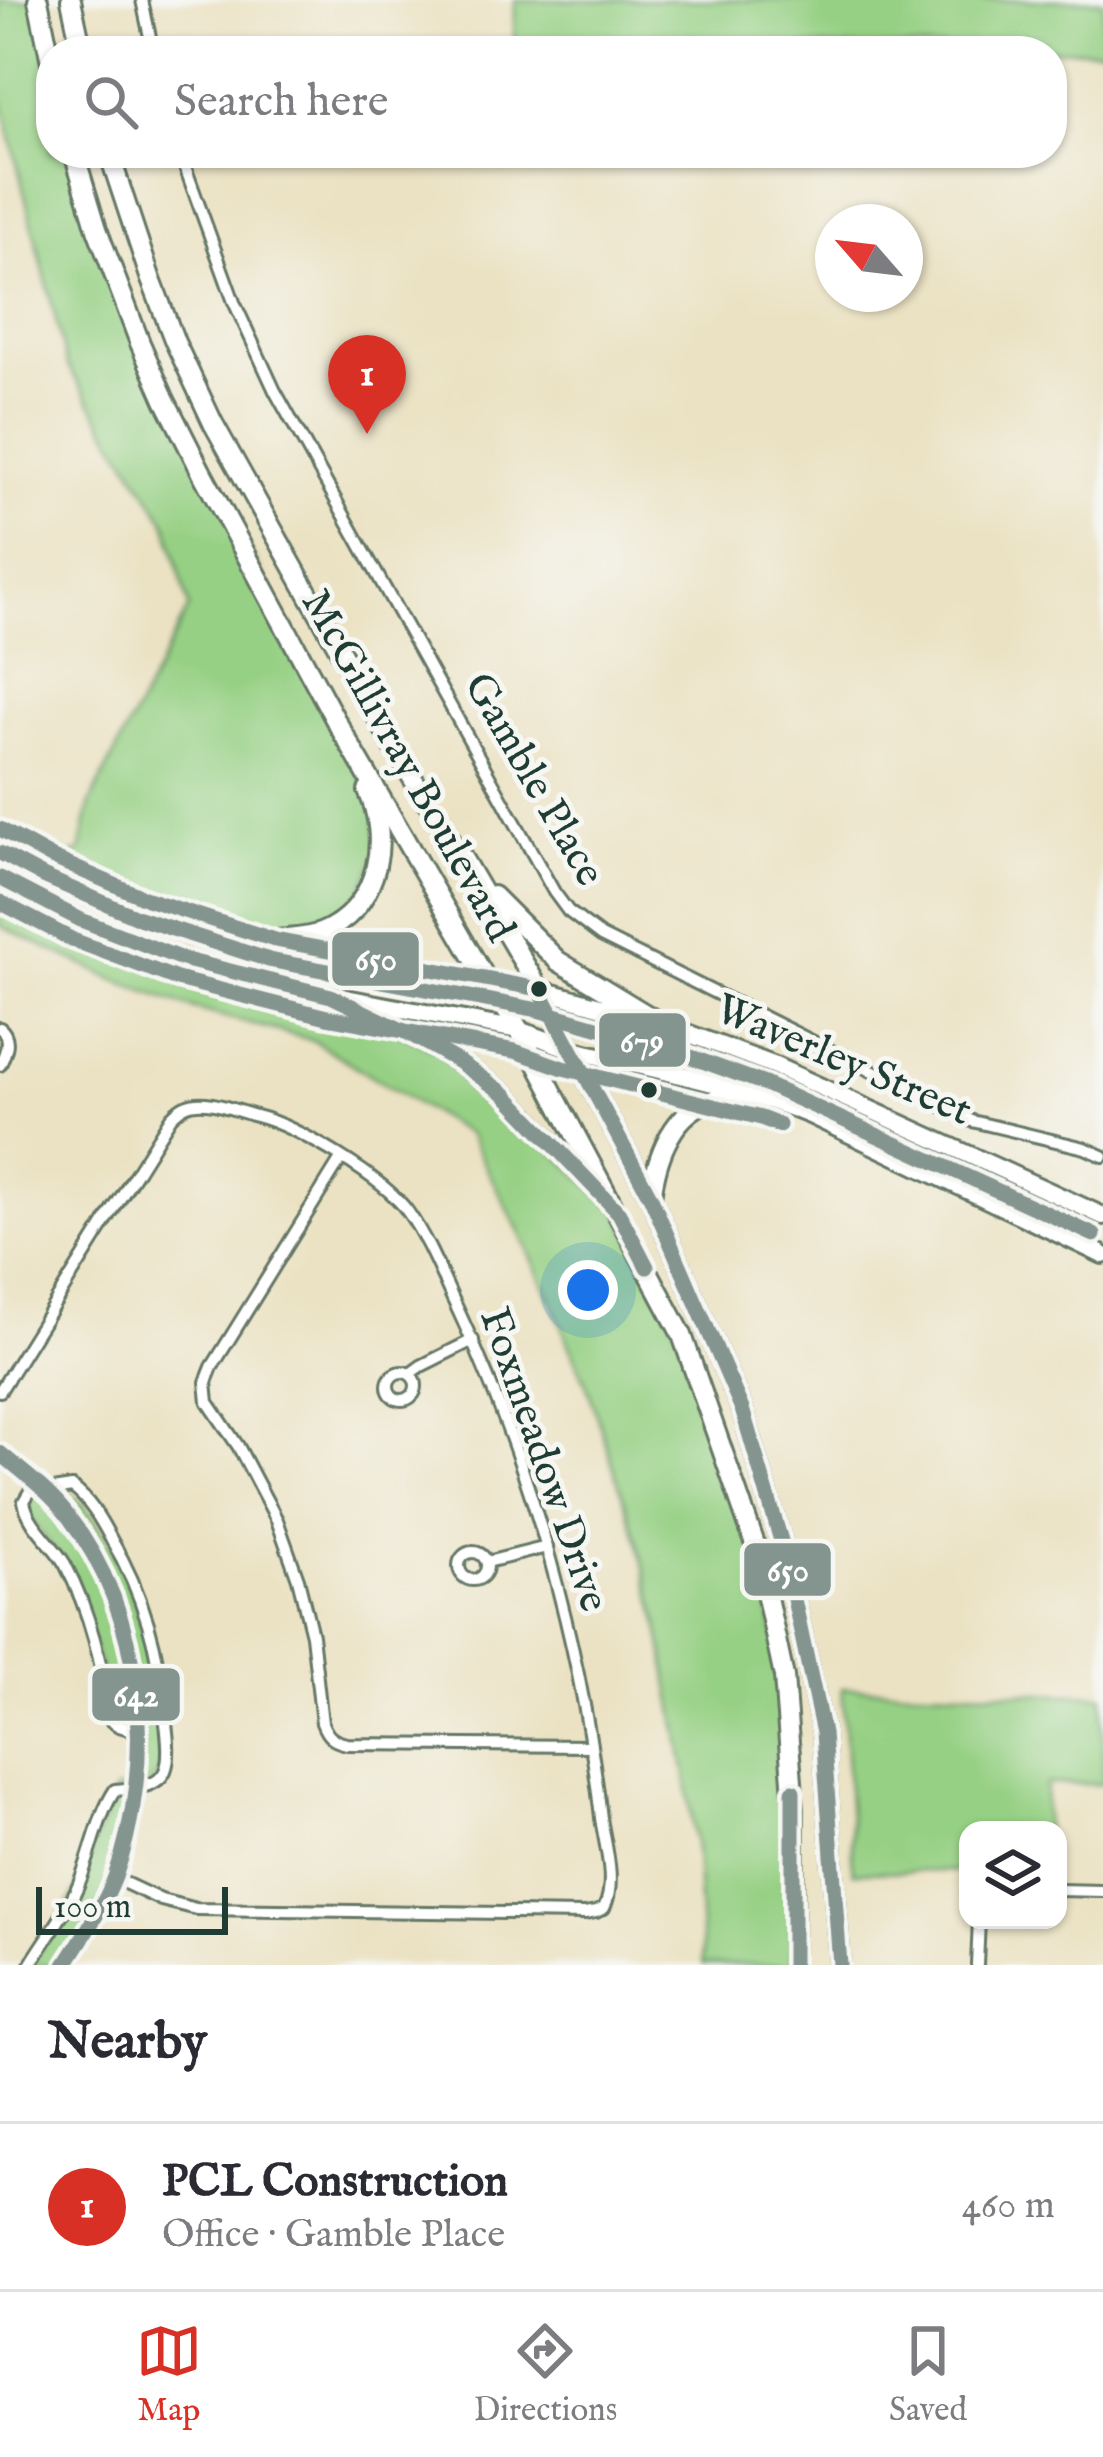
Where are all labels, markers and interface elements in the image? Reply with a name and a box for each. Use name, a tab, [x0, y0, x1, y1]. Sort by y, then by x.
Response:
search box	[36, 36, 1067, 168]
icon: search	[78, 69, 144, 135]
text: Search here	[174, 74, 388, 131]
north arrow	[815, 204, 923, 312]
pin: 1	[328, 335, 406, 434]
street label: McGillivray Boulevard	[288, 581, 526, 952]
street label: Gamble Place	[451, 664, 615, 896]
line badge: 650	[330, 930, 421, 988]
text: 650	[355, 940, 397, 982]
unlabelled marker	[528, 978, 550, 1000]
street label: Waverley Street	[707, 983, 979, 1139]
line badge: 679	[597, 1011, 688, 1069]
text: 679	[620, 1022, 664, 1064]
unlabelled marker	[638, 1079, 660, 1101]
your location	[558, 1260, 618, 1320]
street label: Foxmeadow Drive	[466, 1301, 620, 1619]
line badge: 650	[742, 1541, 833, 1598]
text: 650	[767, 1551, 809, 1593]
line badge: 642	[90, 1666, 182, 1723]
text: 642	[113, 1676, 159, 1718]
map controls	[959, 1821, 1067, 1929]
button: layers	[959, 1821, 1067, 1929]
scale bar	[36, 1881, 228, 1934]
text: 100 m	[54, 1887, 131, 1929]
text: Nearby	[48, 2011, 207, 2076]
text: PCL Construction	[162, 2154, 508, 2211]
text: 1	[80, 2182, 94, 2231]
text: 460 m	[962, 2182, 1055, 2231]
text: Office · Gamble Place	[162, 2211, 505, 2260]
tab: Map	[136, 2318, 202, 2432]
tab: Directions	[474, 2318, 617, 2432]
tab: Saved	[889, 2318, 967, 2432]

